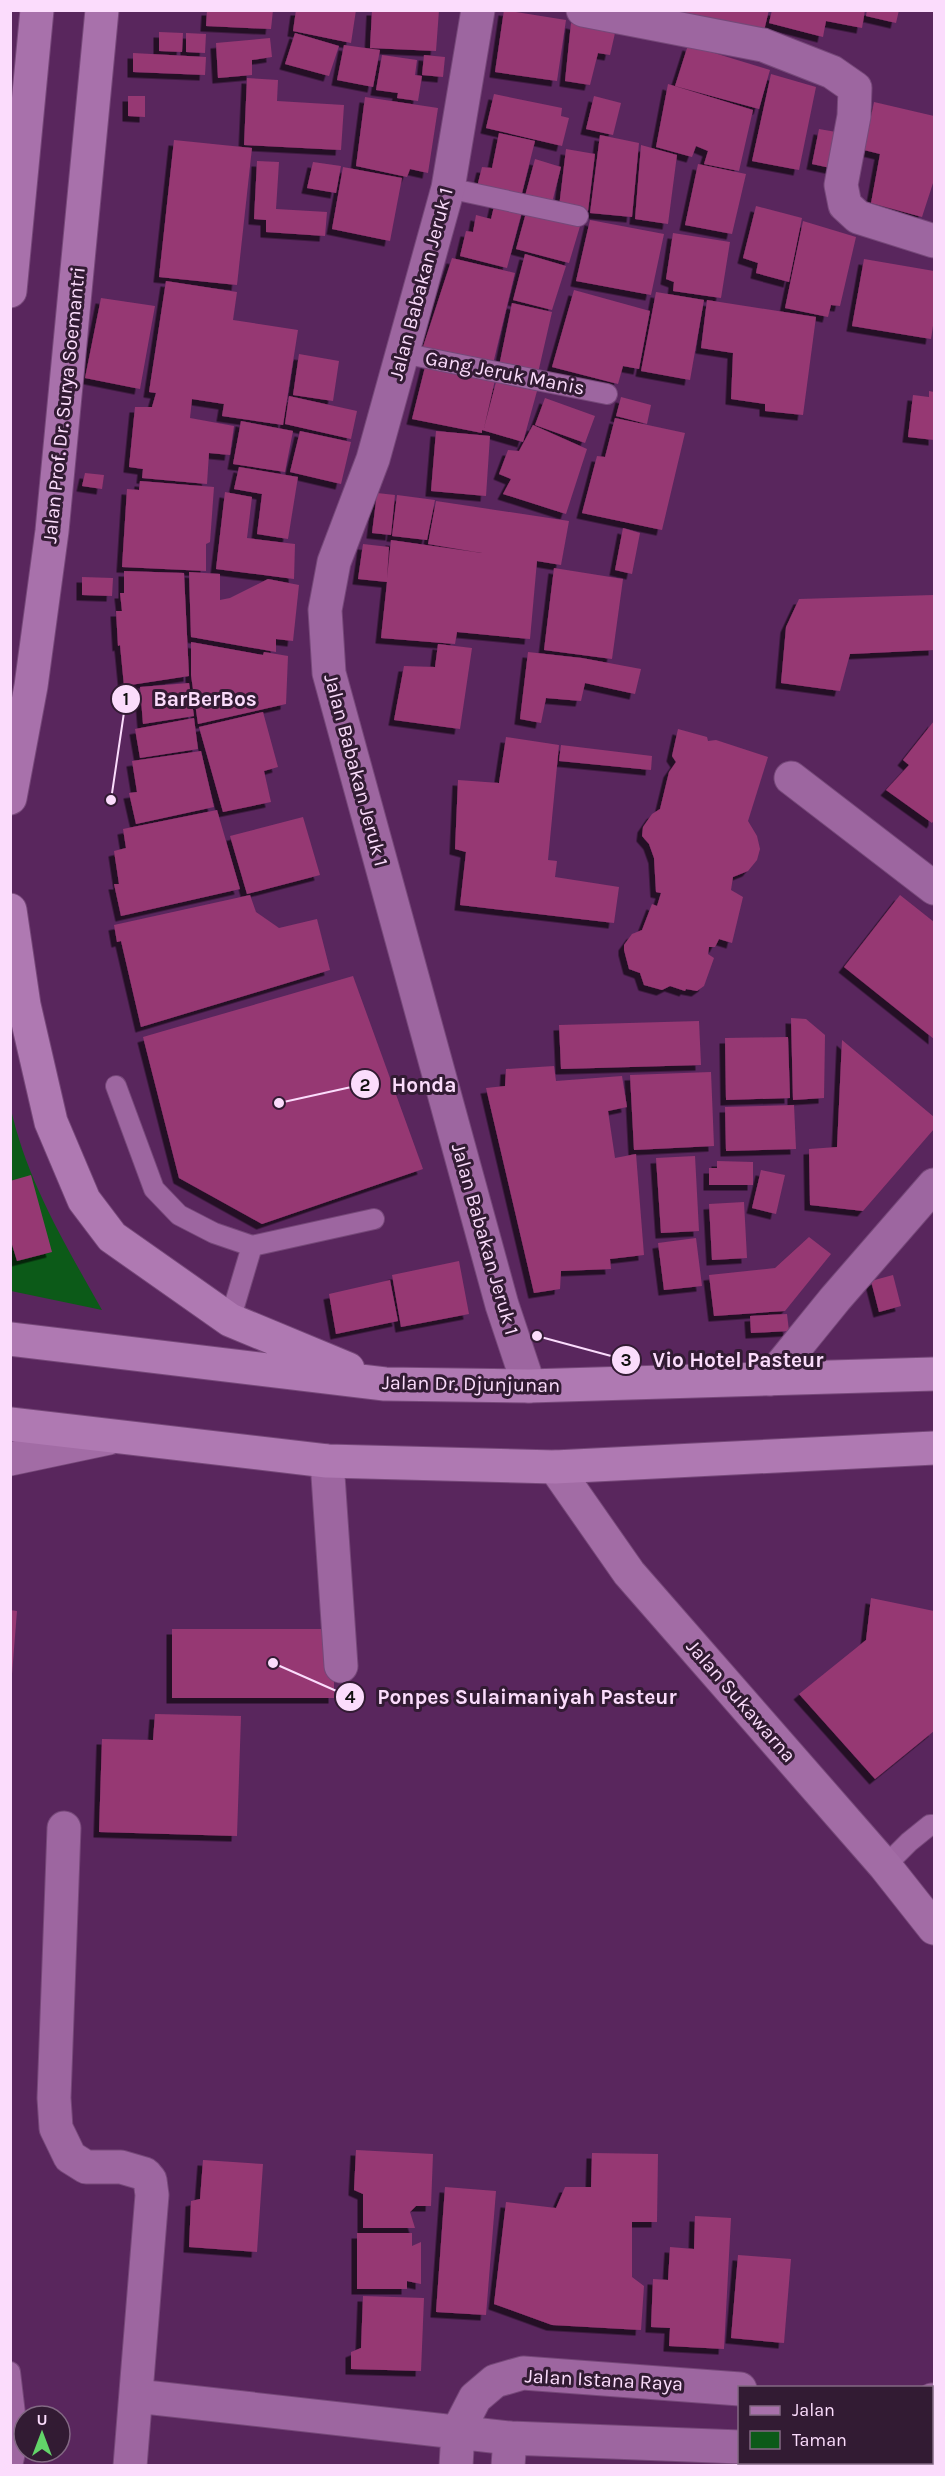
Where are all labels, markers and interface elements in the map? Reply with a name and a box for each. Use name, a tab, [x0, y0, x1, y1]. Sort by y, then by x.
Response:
street label: Jalan Babakan Jeruk 1	[384, 185, 458, 383]
street label: Jalan Prof. Dr. Surya Soemantri	[38, 266, 90, 544]
street label: Gang Jeruk Manis	[423, 346, 587, 400]
street label: Jalan Babakan Jeruk 1	[319, 671, 393, 869]
callout: BarBerBos	[111, 679, 269, 718]
text: BarBerBos	[153, 687, 257, 711]
text: 1	[123, 688, 129, 710]
callout: Honda	[350, 1065, 469, 1104]
text: Honda	[392, 1073, 456, 1097]
text: 2	[360, 1074, 370, 1096]
street label: Jalan Babakan Jeruk 1	[447, 1141, 523, 1337]
callout: Vio Hotel Pasteur	[611, 1340, 836, 1379]
text: Vio Hotel Pasteur	[653, 1348, 824, 1372]
text: 3	[620, 1349, 632, 1371]
street label: Jalan Dr. Djunjunan	[382, 1371, 560, 1397]
street label: Jalan Sukawarna	[682, 1635, 800, 1767]
callout: Ponpes Sulaimaniyah Pasteur	[335, 1677, 688, 1716]
text: Ponpes Sulaimaniyah Pasteur	[377, 1685, 677, 1709]
text: 4	[345, 1686, 356, 1708]
street label: Jalan Istana Raya	[524, 2364, 684, 2396]
legend	[738, 2386, 933, 2464]
text: Jalan	[792, 2399, 835, 2421]
north arrow	[12, 2404, 72, 2464]
text: U	[36, 2410, 48, 2429]
text: Taman	[792, 2429, 847, 2451]

